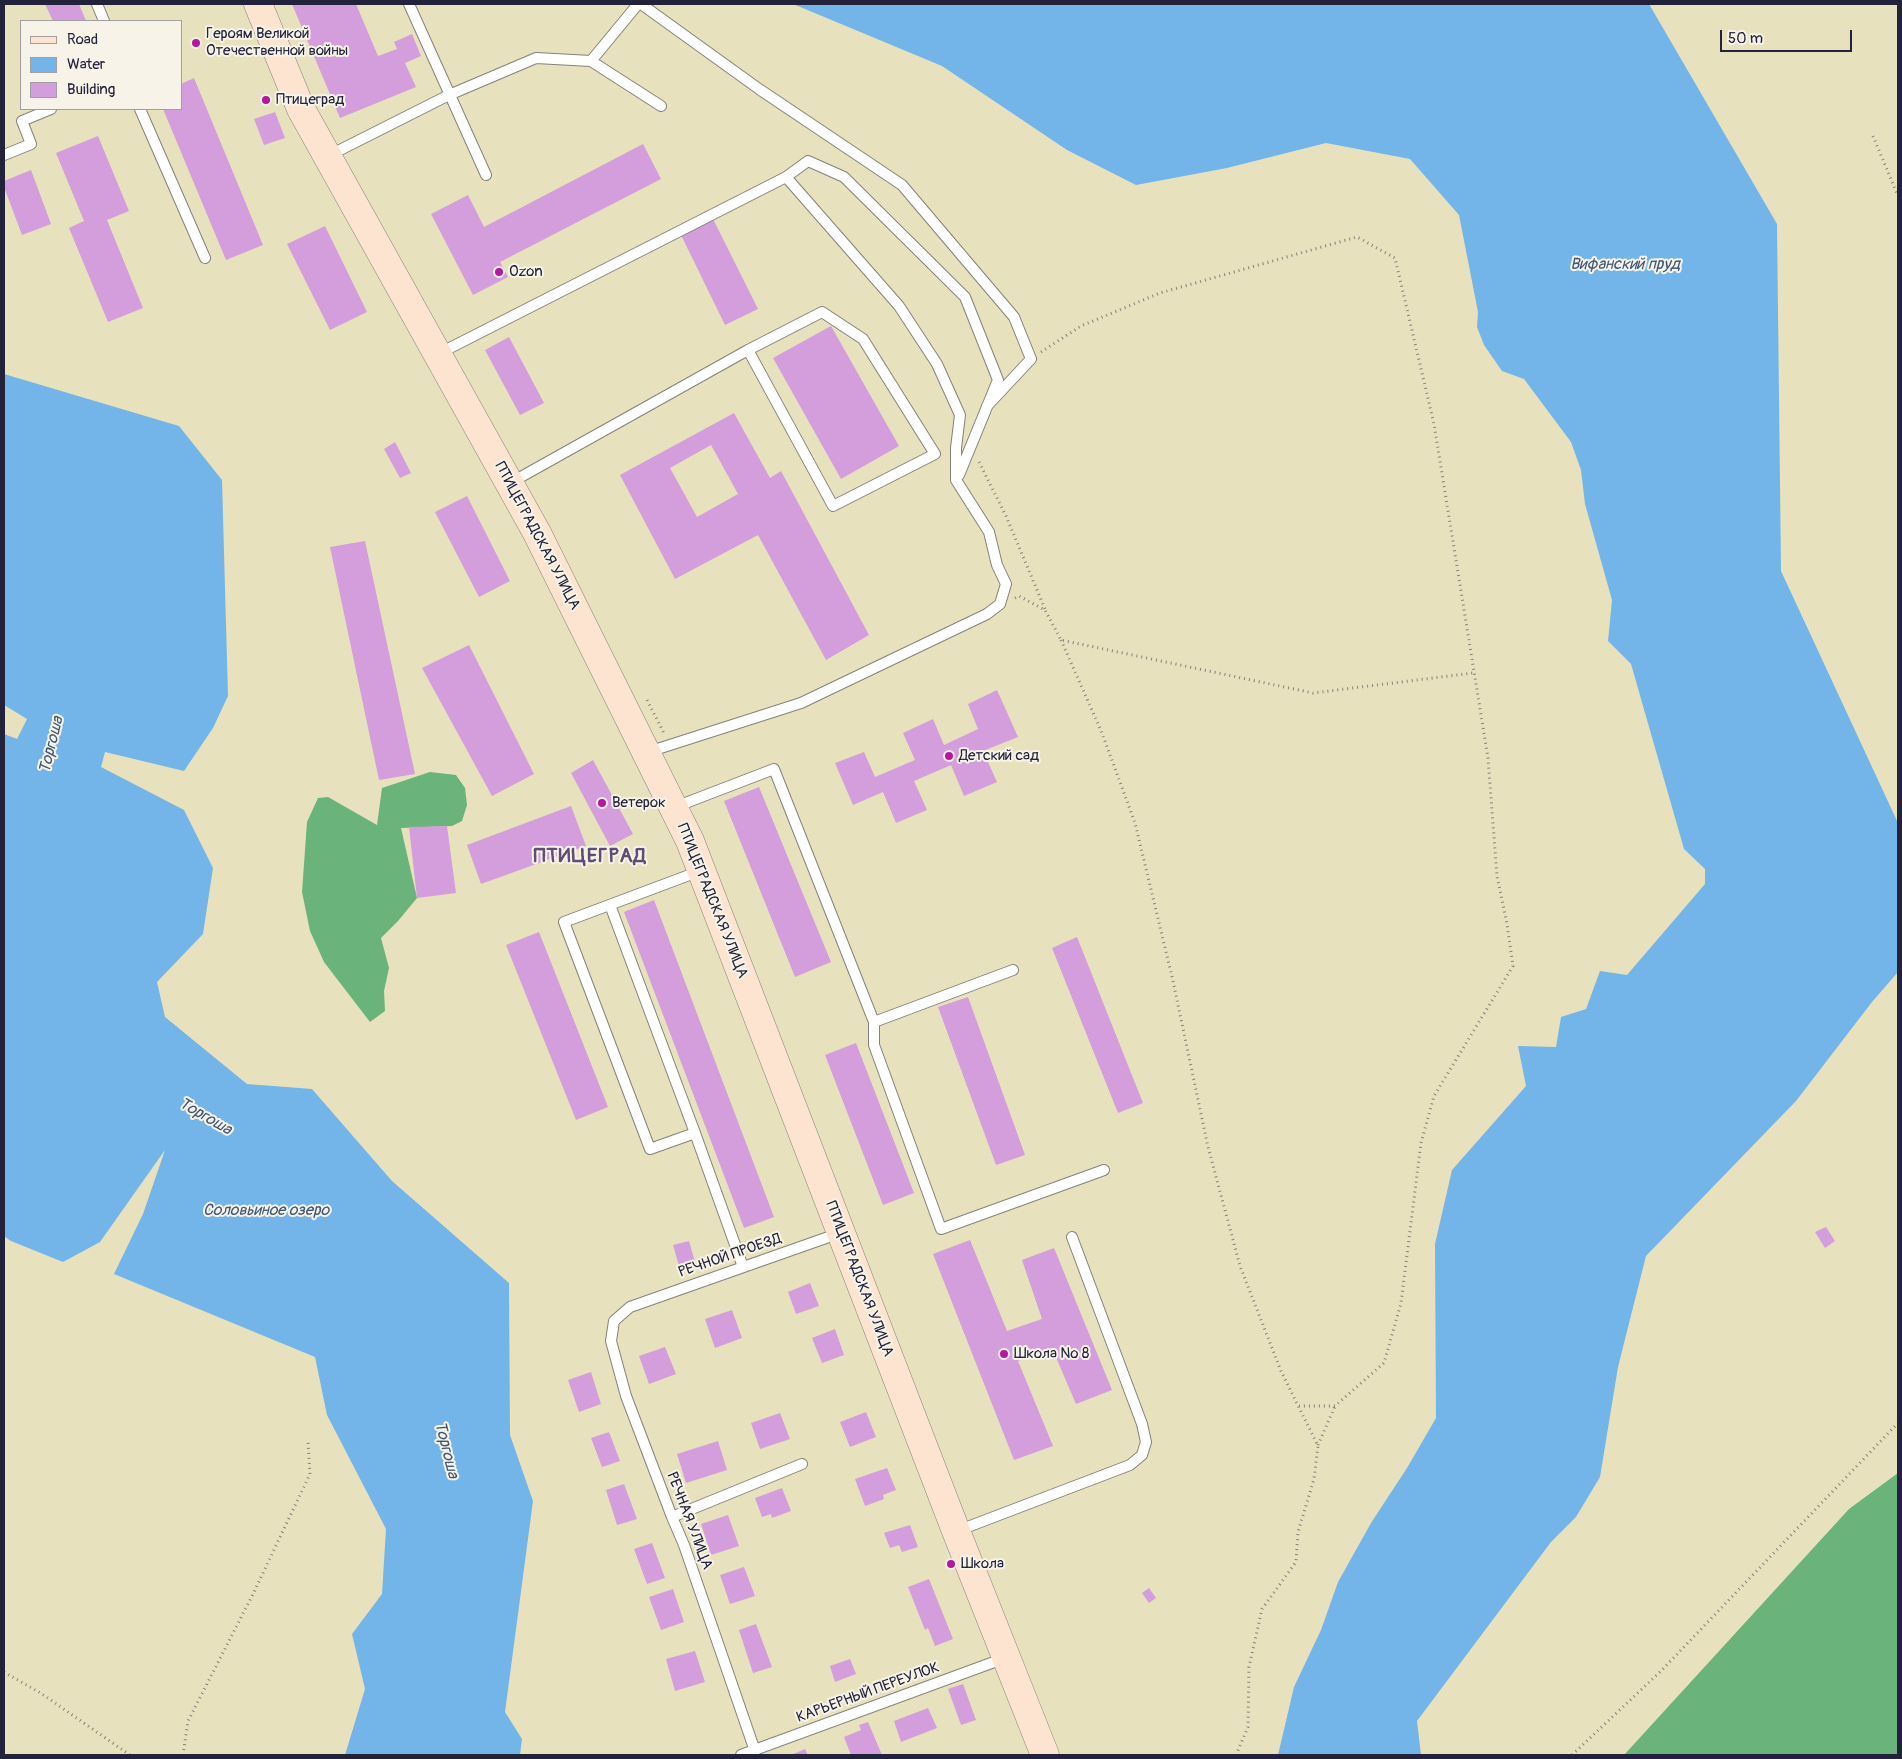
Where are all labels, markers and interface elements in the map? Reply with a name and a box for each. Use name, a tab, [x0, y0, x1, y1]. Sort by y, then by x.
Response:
legend	[20, 20, 182, 110]
scale bar	[1722, 20, 1854, 52]
place label: Героям Великой Отечественной войны	[206, 25, 348, 60]
text: 50 m	[1728, 29, 1763, 48]
text: Road	[67, 30, 98, 49]
marker: Героям Великой Отечественной войны	[190, 37, 202, 49]
text: Water	[67, 55, 105, 74]
text: Building	[67, 80, 115, 99]
place label: Птицеград	[276, 91, 344, 109]
marker: Птицеград	[260, 94, 272, 106]
water label: Вифанский пруд	[1570, 255, 1680, 275]
place label: Ozon	[509, 263, 543, 281]
marker: Ozon	[493, 266, 505, 278]
street label: ПТИЦЕГРАДСКАЯ УЛИЦА	[490, 459, 584, 613]
water label: Торгоша	[36, 715, 68, 775]
place label: Детский сад	[959, 747, 1039, 765]
marker: Детский сад	[943, 750, 955, 762]
place label: Ветерок	[612, 794, 666, 812]
marker: Ветерок	[596, 797, 608, 809]
street label: ПТИЦЕГРАДСКАЯ УЛИЦА	[673, 821, 751, 981]
district label: ПТИЦЕГРАД	[532, 845, 648, 869]
water label: Торгоша	[175, 1094, 235, 1140]
street label: ПТИЦЕГРАДСКАЯ УЛИЦА	[821, 1199, 897, 1359]
water label: Соловьиное озеро	[203, 1201, 329, 1221]
street label: РЕЧНОЙ ПРОЕЗД	[676, 1230, 784, 1282]
place label: Школа № 8	[1014, 1345, 1089, 1363]
marker: Школа № 8	[998, 1348, 1010, 1360]
water label: Торгоша	[430, 1420, 462, 1480]
street label: РЕЧНАЯ УЛИЦА	[662, 1470, 716, 1572]
place label: Школа	[961, 1555, 1004, 1573]
marker: Школа	[945, 1558, 957, 1570]
street label: КАРЬЕРНЫЙ ПЕРЕУЛОК	[794, 1659, 942, 1727]

